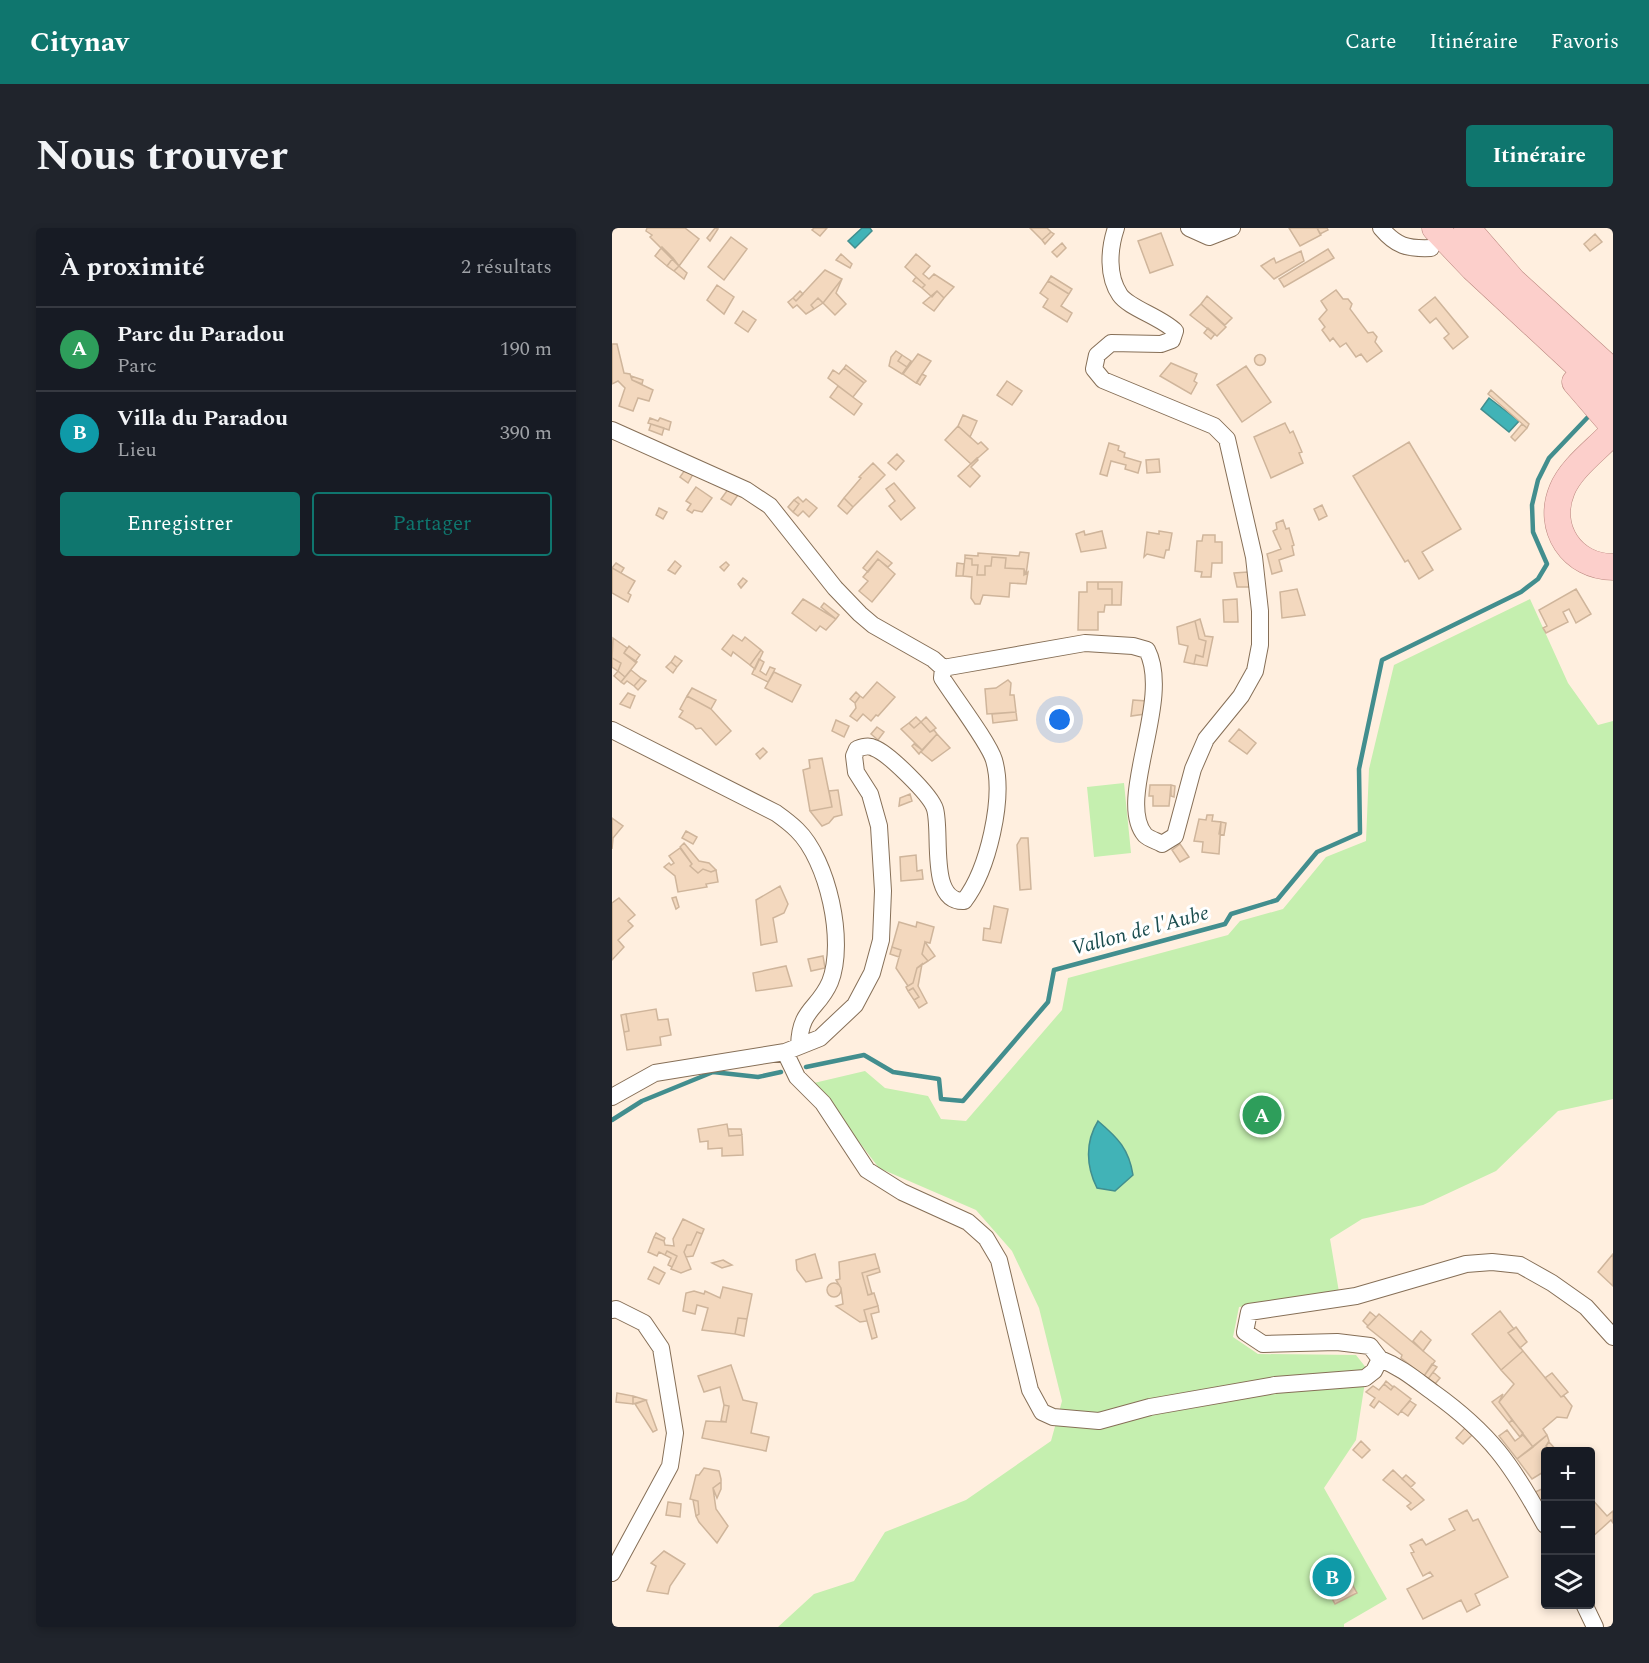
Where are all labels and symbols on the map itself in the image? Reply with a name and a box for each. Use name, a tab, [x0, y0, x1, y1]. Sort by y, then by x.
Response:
your location	[1045, 705, 1074, 734]
water label: Vallon de l'Aube	[1068, 897, 1213, 965]
pin: A	[1242, 1092, 1282, 1138]
pin: B	[1312, 1554, 1352, 1600]

